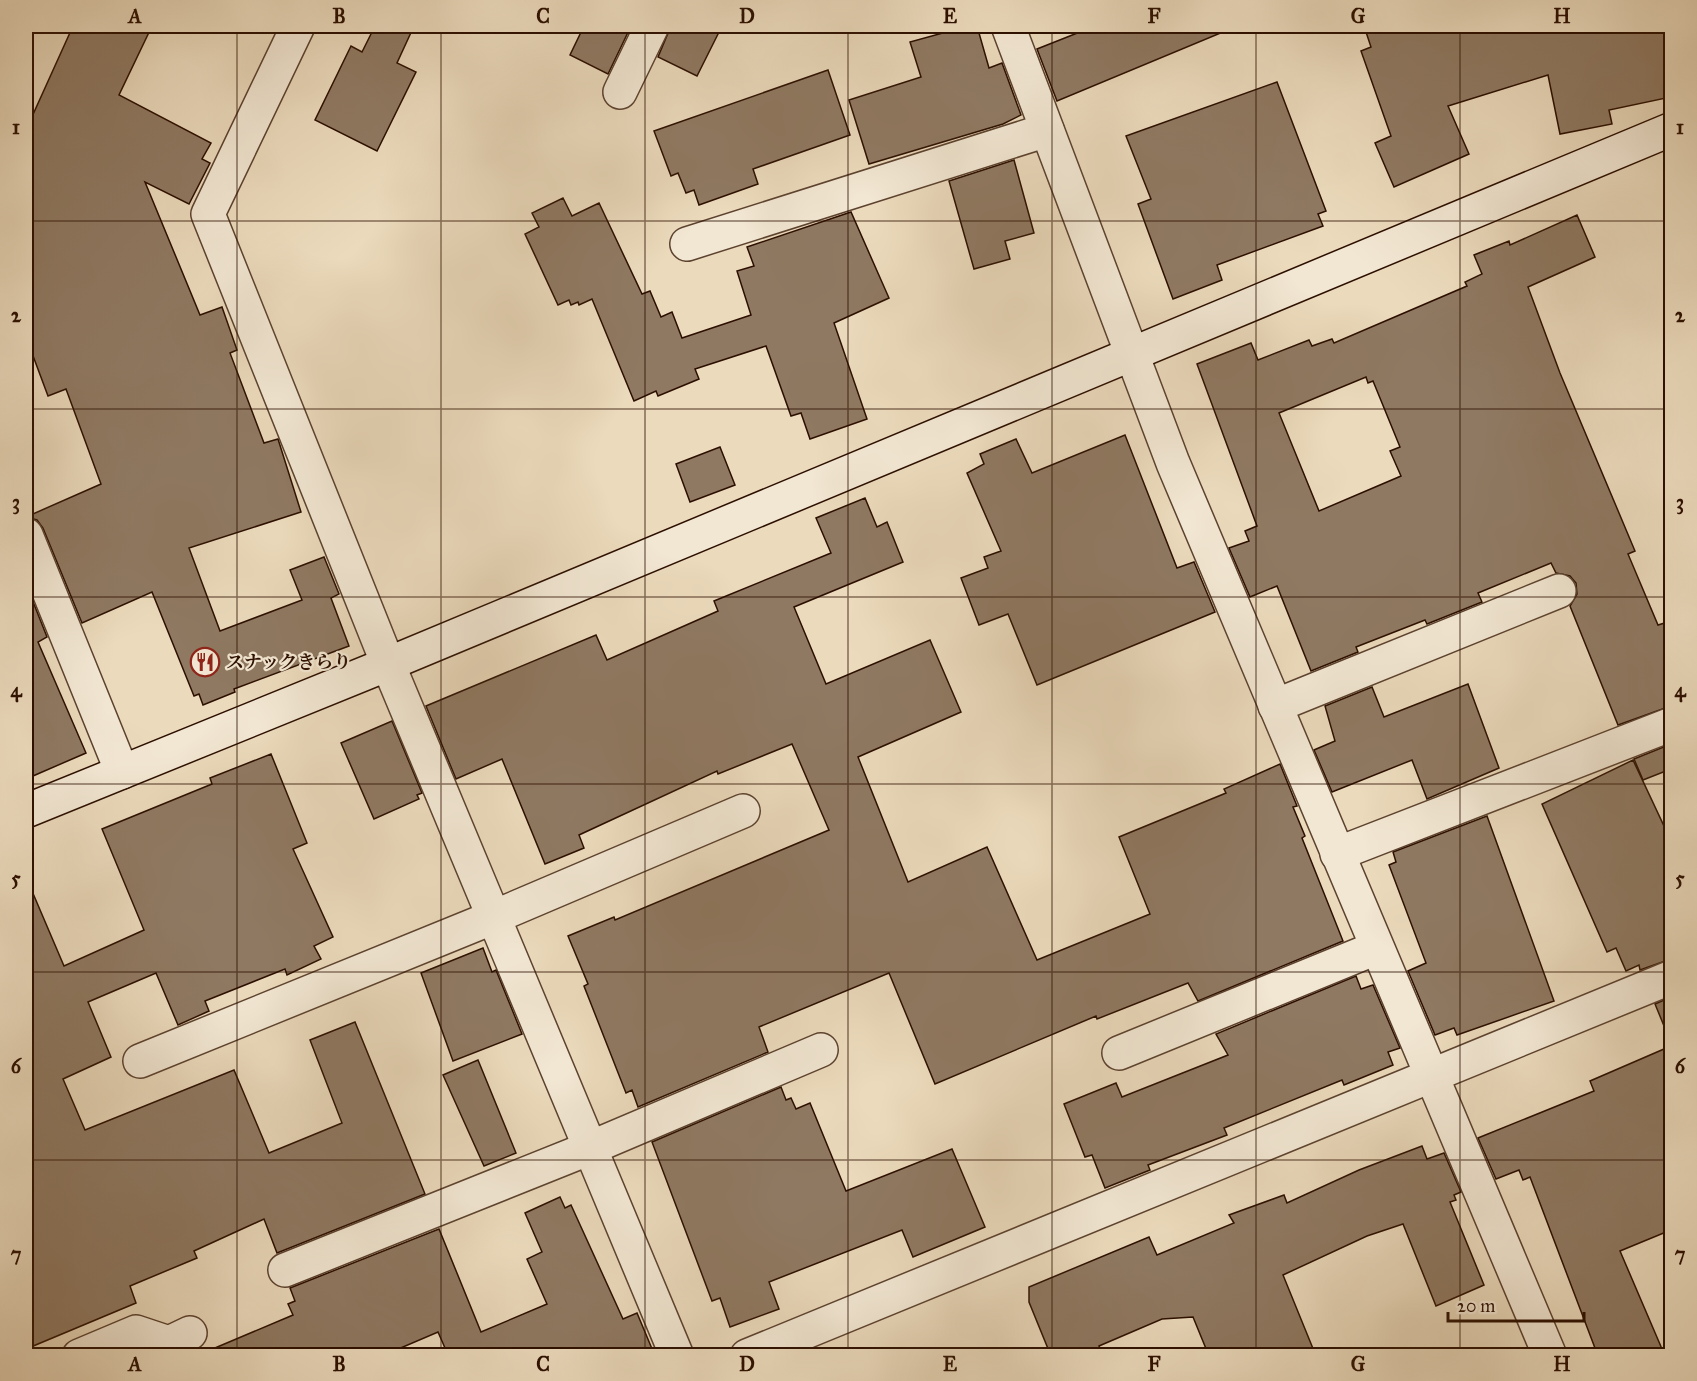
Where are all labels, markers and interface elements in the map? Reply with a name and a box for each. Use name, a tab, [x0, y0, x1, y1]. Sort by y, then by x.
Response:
text: A	[126, 4, 142, 28]
text: B	[332, 4, 346, 28]
text: C	[536, 4, 550, 28]
text: D	[739, 4, 755, 28]
text: E	[943, 4, 958, 28]
text: F	[1147, 4, 1161, 28]
text: G	[1351, 4, 1366, 28]
text: H	[1553, 4, 1571, 28]
text: 1	[12, 115, 20, 139]
text: 1	[1676, 115, 1684, 139]
text: 2	[11, 303, 22, 327]
text: 2	[1675, 303, 1686, 327]
text: 3	[12, 490, 20, 515]
text: 3	[1676, 490, 1684, 515]
restaurant icon: スナックきらり	[189, 646, 221, 678]
place label: スナックきらり	[226, 651, 351, 673]
text: 4	[10, 678, 22, 703]
text: 4	[1674, 678, 1686, 703]
text: 5	[11, 866, 21, 890]
text: 5	[1675, 866, 1685, 890]
text: 6	[11, 1054, 23, 1078]
text: 6	[1675, 1054, 1687, 1078]
text: 7	[11, 1242, 22, 1266]
text: 7	[1675, 1242, 1686, 1266]
scale bar	[1448, 1285, 1584, 1323]
text: 20 m	[1457, 1295, 1495, 1317]
text: A	[126, 1352, 142, 1376]
text: B	[332, 1352, 346, 1376]
text: C	[536, 1352, 550, 1376]
text: D	[739, 1352, 755, 1376]
text: E	[943, 1352, 958, 1376]
text: F	[1147, 1352, 1161, 1376]
text: G	[1351, 1352, 1366, 1376]
text: H	[1553, 1352, 1571, 1376]

